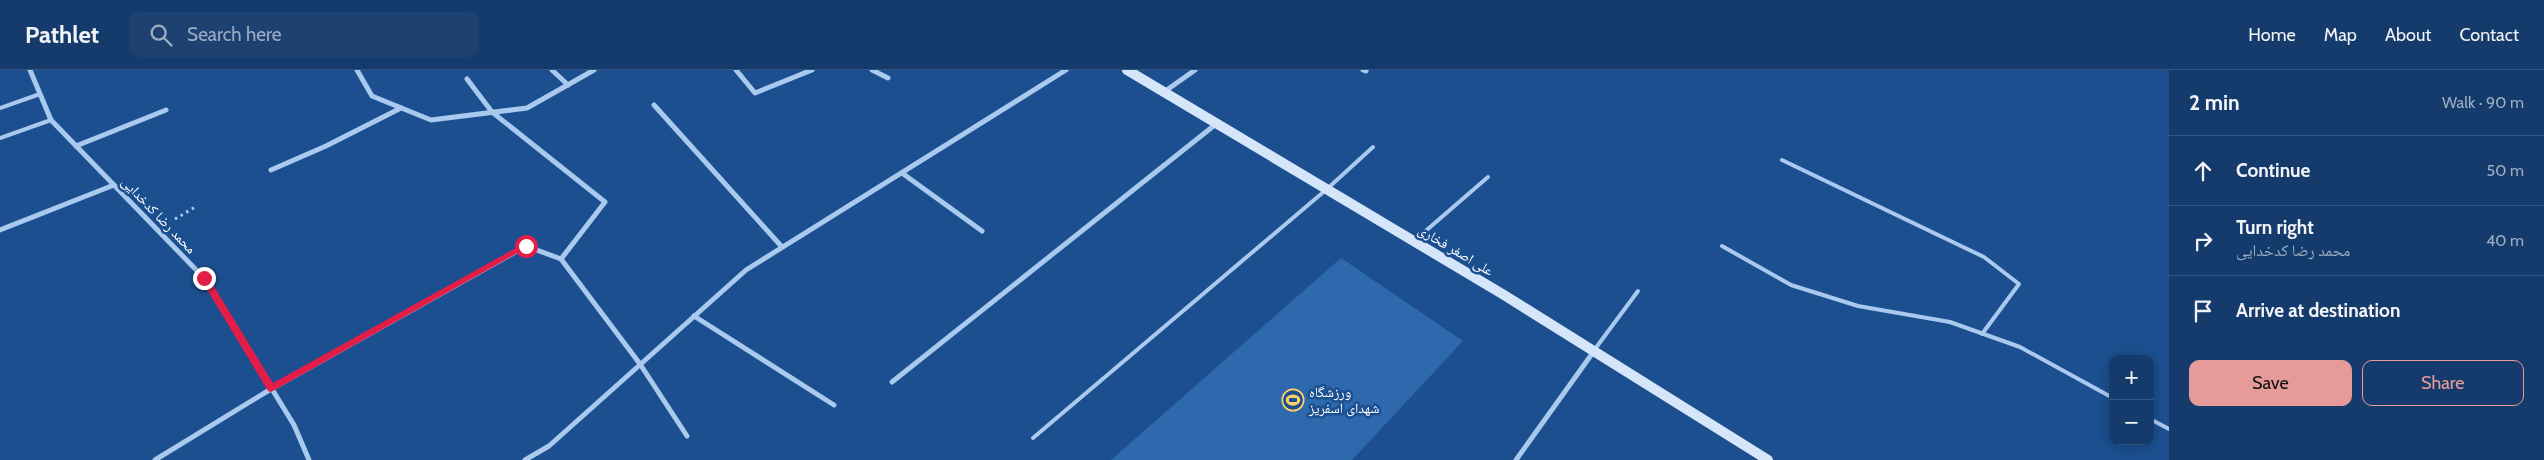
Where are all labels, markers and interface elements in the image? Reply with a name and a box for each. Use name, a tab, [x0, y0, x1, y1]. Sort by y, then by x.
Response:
search box	[129, 12, 479, 57]
text: Pathlet	[25, 20, 99, 49]
icon: search	[147, 21, 175, 49]
text: Search here	[187, 23, 281, 46]
text: Home	[2248, 24, 2296, 46]
text: Map	[2324, 24, 2357, 46]
text: About	[2385, 24, 2431, 46]
text: Contact	[2459, 24, 2519, 46]
text: 2 min	[2189, 90, 2240, 115]
text: Walk · 90 m	[2442, 93, 2524, 112]
icon: ahead	[2189, 157, 2217, 185]
text: Continue	[2236, 159, 2310, 182]
text: 50 m	[2487, 161, 2524, 180]
street label: محمد رضا کدخدایی	[118, 173, 200, 257]
text: Turn right	[2236, 216, 2314, 239]
street label: علی اصغر فخاری	[1415, 220, 1497, 280]
icon: right	[2189, 227, 2217, 255]
text: 40 m	[2486, 231, 2524, 250]
route start	[515, 235, 538, 258]
text: محمد رضا کدخدایی	[2236, 241, 2350, 260]
route end	[193, 267, 216, 290]
icon: arrive	[2189, 297, 2217, 325]
text: Arrive at destination	[2236, 299, 2400, 322]
map controls	[2109, 355, 2154, 445]
button: +	[2109, 355, 2154, 400]
button: Save	[2189, 360, 2352, 406]
button: Share	[2362, 360, 2524, 406]
place label: ورزشگاه شهدای اسفریز	[1308, 383, 1379, 417]
sports icon: ورزشگاه شهدای اسفریز	[1281, 388, 1305, 412]
button: −	[2109, 400, 2154, 445]

